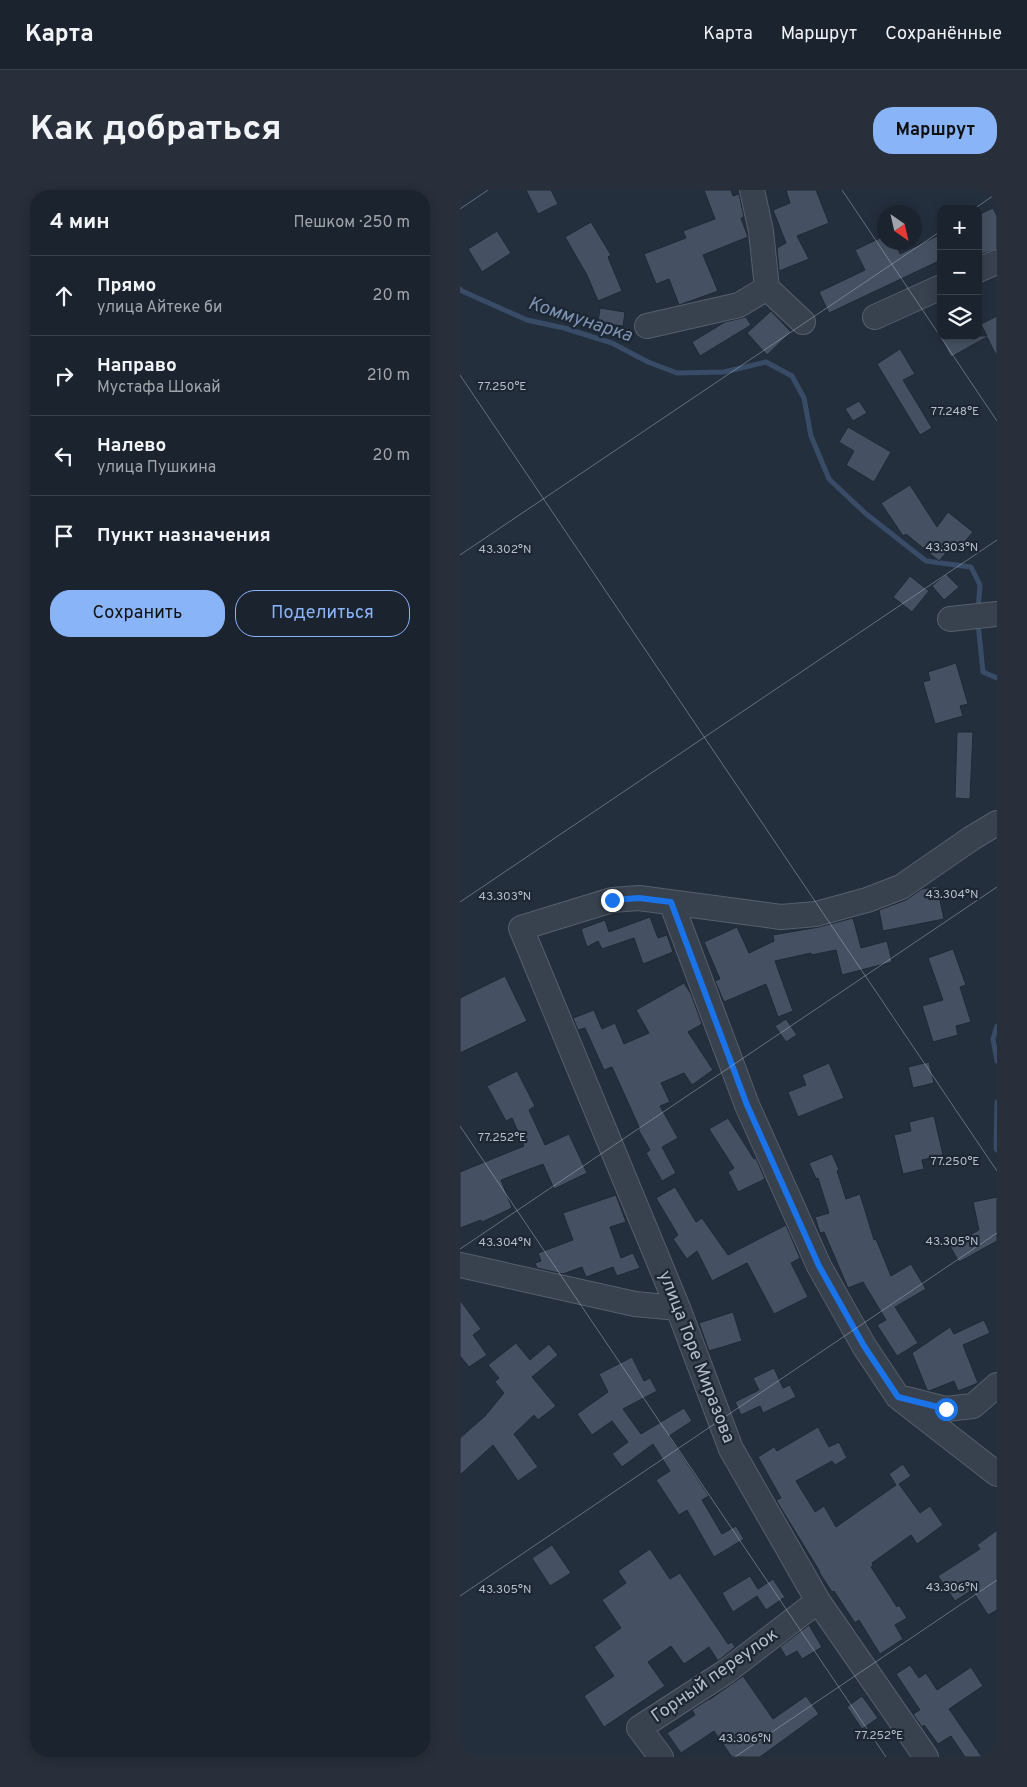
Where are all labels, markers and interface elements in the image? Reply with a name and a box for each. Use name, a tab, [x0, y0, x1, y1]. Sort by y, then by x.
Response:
text: Карта	[25, 20, 94, 50]
text: Карта	[703, 23, 753, 46]
text: Маршрут	[781, 23, 857, 46]
text: Сохранённые	[885, 23, 1002, 46]
button: Маршрут	[873, 107, 997, 154]
text: Как добраться	[30, 108, 282, 152]
north arrow	[877, 205, 922, 250]
map controls	[937, 205, 982, 340]
button: +	[937, 205, 982, 250]
text: 4 мин	[50, 209, 110, 236]
text: Пешком · 250 m	[294, 213, 410, 233]
button: −	[937, 250, 982, 295]
text: Прямо	[97, 274, 156, 298]
icon: ahead	[50, 282, 78, 310]
text: 20 m	[373, 286, 410, 306]
water label: Коммунарка	[525, 292, 635, 348]
button: layers	[937, 295, 982, 340]
text: улица Айтеке би	[97, 298, 222, 318]
text: Направо	[97, 354, 177, 378]
icon: right	[50, 362, 78, 390]
text: 210 m	[367, 366, 410, 386]
text: Мустафа Шокай	[97, 378, 221, 398]
text: 77.250°E	[477, 379, 527, 395]
text: 77.248°E	[931, 404, 979, 420]
text: Налево	[97, 434, 166, 458]
icon: left	[50, 442, 78, 470]
text: 20 m	[373, 446, 410, 466]
text: улица Пушкина	[97, 458, 216, 478]
icon: arrive	[50, 522, 78, 550]
text: Пункт назначения	[97, 524, 271, 548]
text: 43.303°N	[926, 540, 978, 556]
text: 43.302°N	[479, 542, 531, 558]
button: Сохранить	[50, 590, 225, 637]
button: Поделиться	[235, 590, 410, 637]
text: 43.304°N	[926, 887, 978, 903]
text: 43.303°N	[479, 889, 531, 905]
route end	[601, 889, 624, 912]
text: 77.252°E	[478, 1130, 526, 1146]
text: 77.250°E	[930, 1154, 980, 1170]
text: 43.305°N	[926, 1234, 978, 1250]
text: 43.304°N	[479, 1235, 531, 1251]
street label: улица Торе Миразова	[652, 1267, 740, 1447]
route start	[935, 1398, 958, 1421]
text: 43.306°N	[926, 1580, 978, 1596]
text: 43.305°N	[479, 1582, 531, 1598]
street label: Горный переулок	[647, 1624, 783, 1728]
text: 77.252°E	[855, 1728, 903, 1744]
text: 43.306°N	[719, 1731, 771, 1747]

